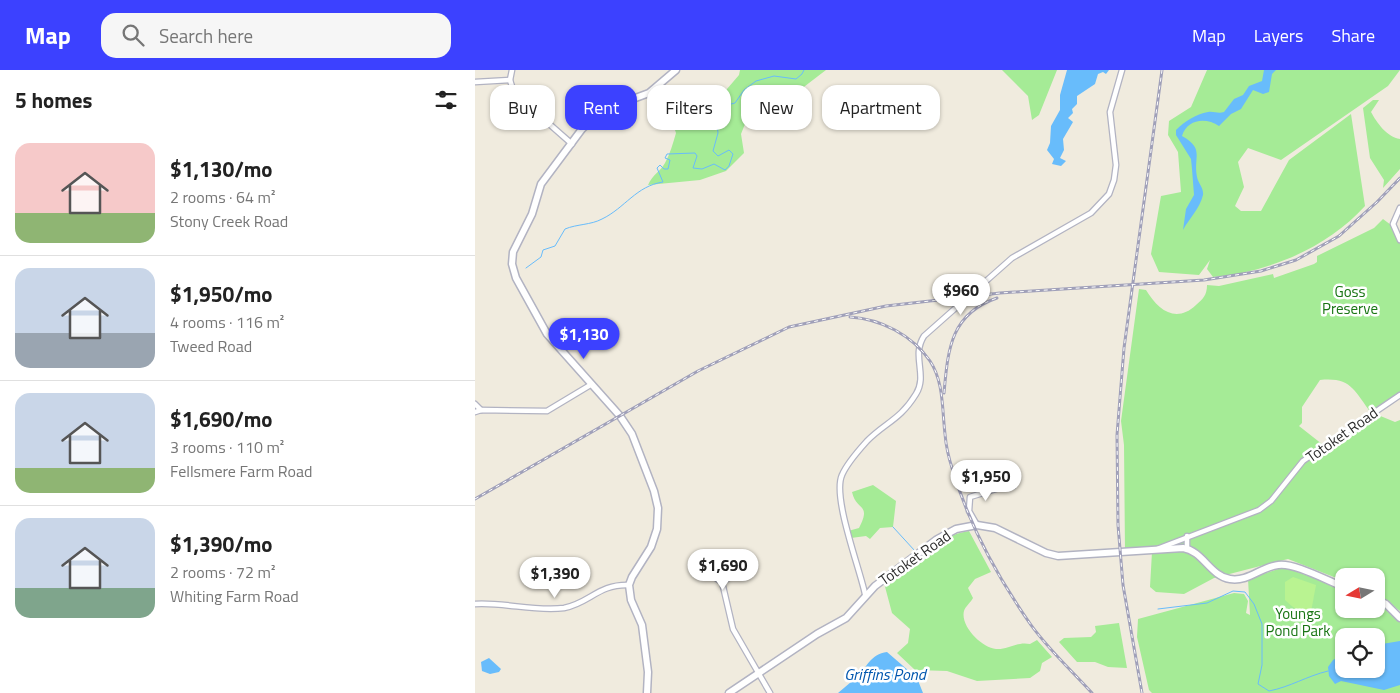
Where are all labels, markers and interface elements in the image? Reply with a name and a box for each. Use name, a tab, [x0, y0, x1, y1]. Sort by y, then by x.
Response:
search box	[101, 13, 451, 58]
text: Map	[25, 17, 71, 53]
icon: search	[119, 21, 147, 49]
text: Search here	[159, 21, 253, 50]
text: Map	[1192, 22, 1226, 49]
text: Layers	[1254, 22, 1303, 49]
text: Share	[1331, 22, 1375, 49]
text: 5 homes	[15, 84, 92, 116]
chip: Buy	[490, 85, 555, 130]
chip: Rent	[565, 85, 637, 130]
chip: Filters	[647, 85, 731, 130]
chip: New	[741, 85, 812, 130]
chip: Apartment	[822, 85, 940, 130]
icon: filters	[432, 86, 460, 114]
text: $1,130/mo	[170, 153, 272, 185]
icon: home	[55, 163, 115, 223]
text: 2 rooms · 64 m²	[170, 185, 275, 209]
text: Stony Creek Road	[170, 209, 288, 233]
pin: $960	[931, 274, 991, 316]
text: $1,950/mo	[170, 278, 272, 310]
text: $960	[943, 278, 979, 302]
park label: Goss Preserve	[1322, 280, 1378, 320]
icon: home	[55, 288, 115, 348]
text: 4 rooms · 116 m²	[170, 310, 284, 334]
pin: $1,130	[543, 318, 625, 360]
text: $1,130	[559, 322, 609, 346]
text: Tweed Road	[170, 334, 252, 358]
street label: Totoket Road	[1301, 401, 1382, 468]
text: $1,690/mo	[170, 403, 272, 435]
icon: home	[55, 413, 115, 473]
text: 3 rooms · 110 m²	[170, 435, 284, 459]
text: Fellsmere Farm Road	[170, 459, 312, 483]
pin: $1,950	[945, 460, 1027, 502]
text: $1,950	[961, 464, 1011, 488]
street label: Totoket Road	[874, 524, 955, 591]
text: $1,390/mo	[170, 528, 272, 560]
icon: home	[55, 538, 115, 598]
pin: $1,690	[682, 548, 764, 591]
text: $1,690	[698, 553, 748, 577]
pin: $1,390	[514, 556, 596, 599]
text: 2 rooms · 72 m²	[170, 560, 275, 584]
text: $1,390	[530, 561, 580, 585]
north arrow	[1335, 568, 1385, 618]
map controls	[1335, 568, 1385, 678]
text: Whiting Farm Road	[170, 584, 299, 608]
park label: Youngs Pond Park	[1266, 602, 1330, 642]
button: locate	[1335, 628, 1385, 678]
water label: Griffins Pond	[844, 662, 928, 686]

